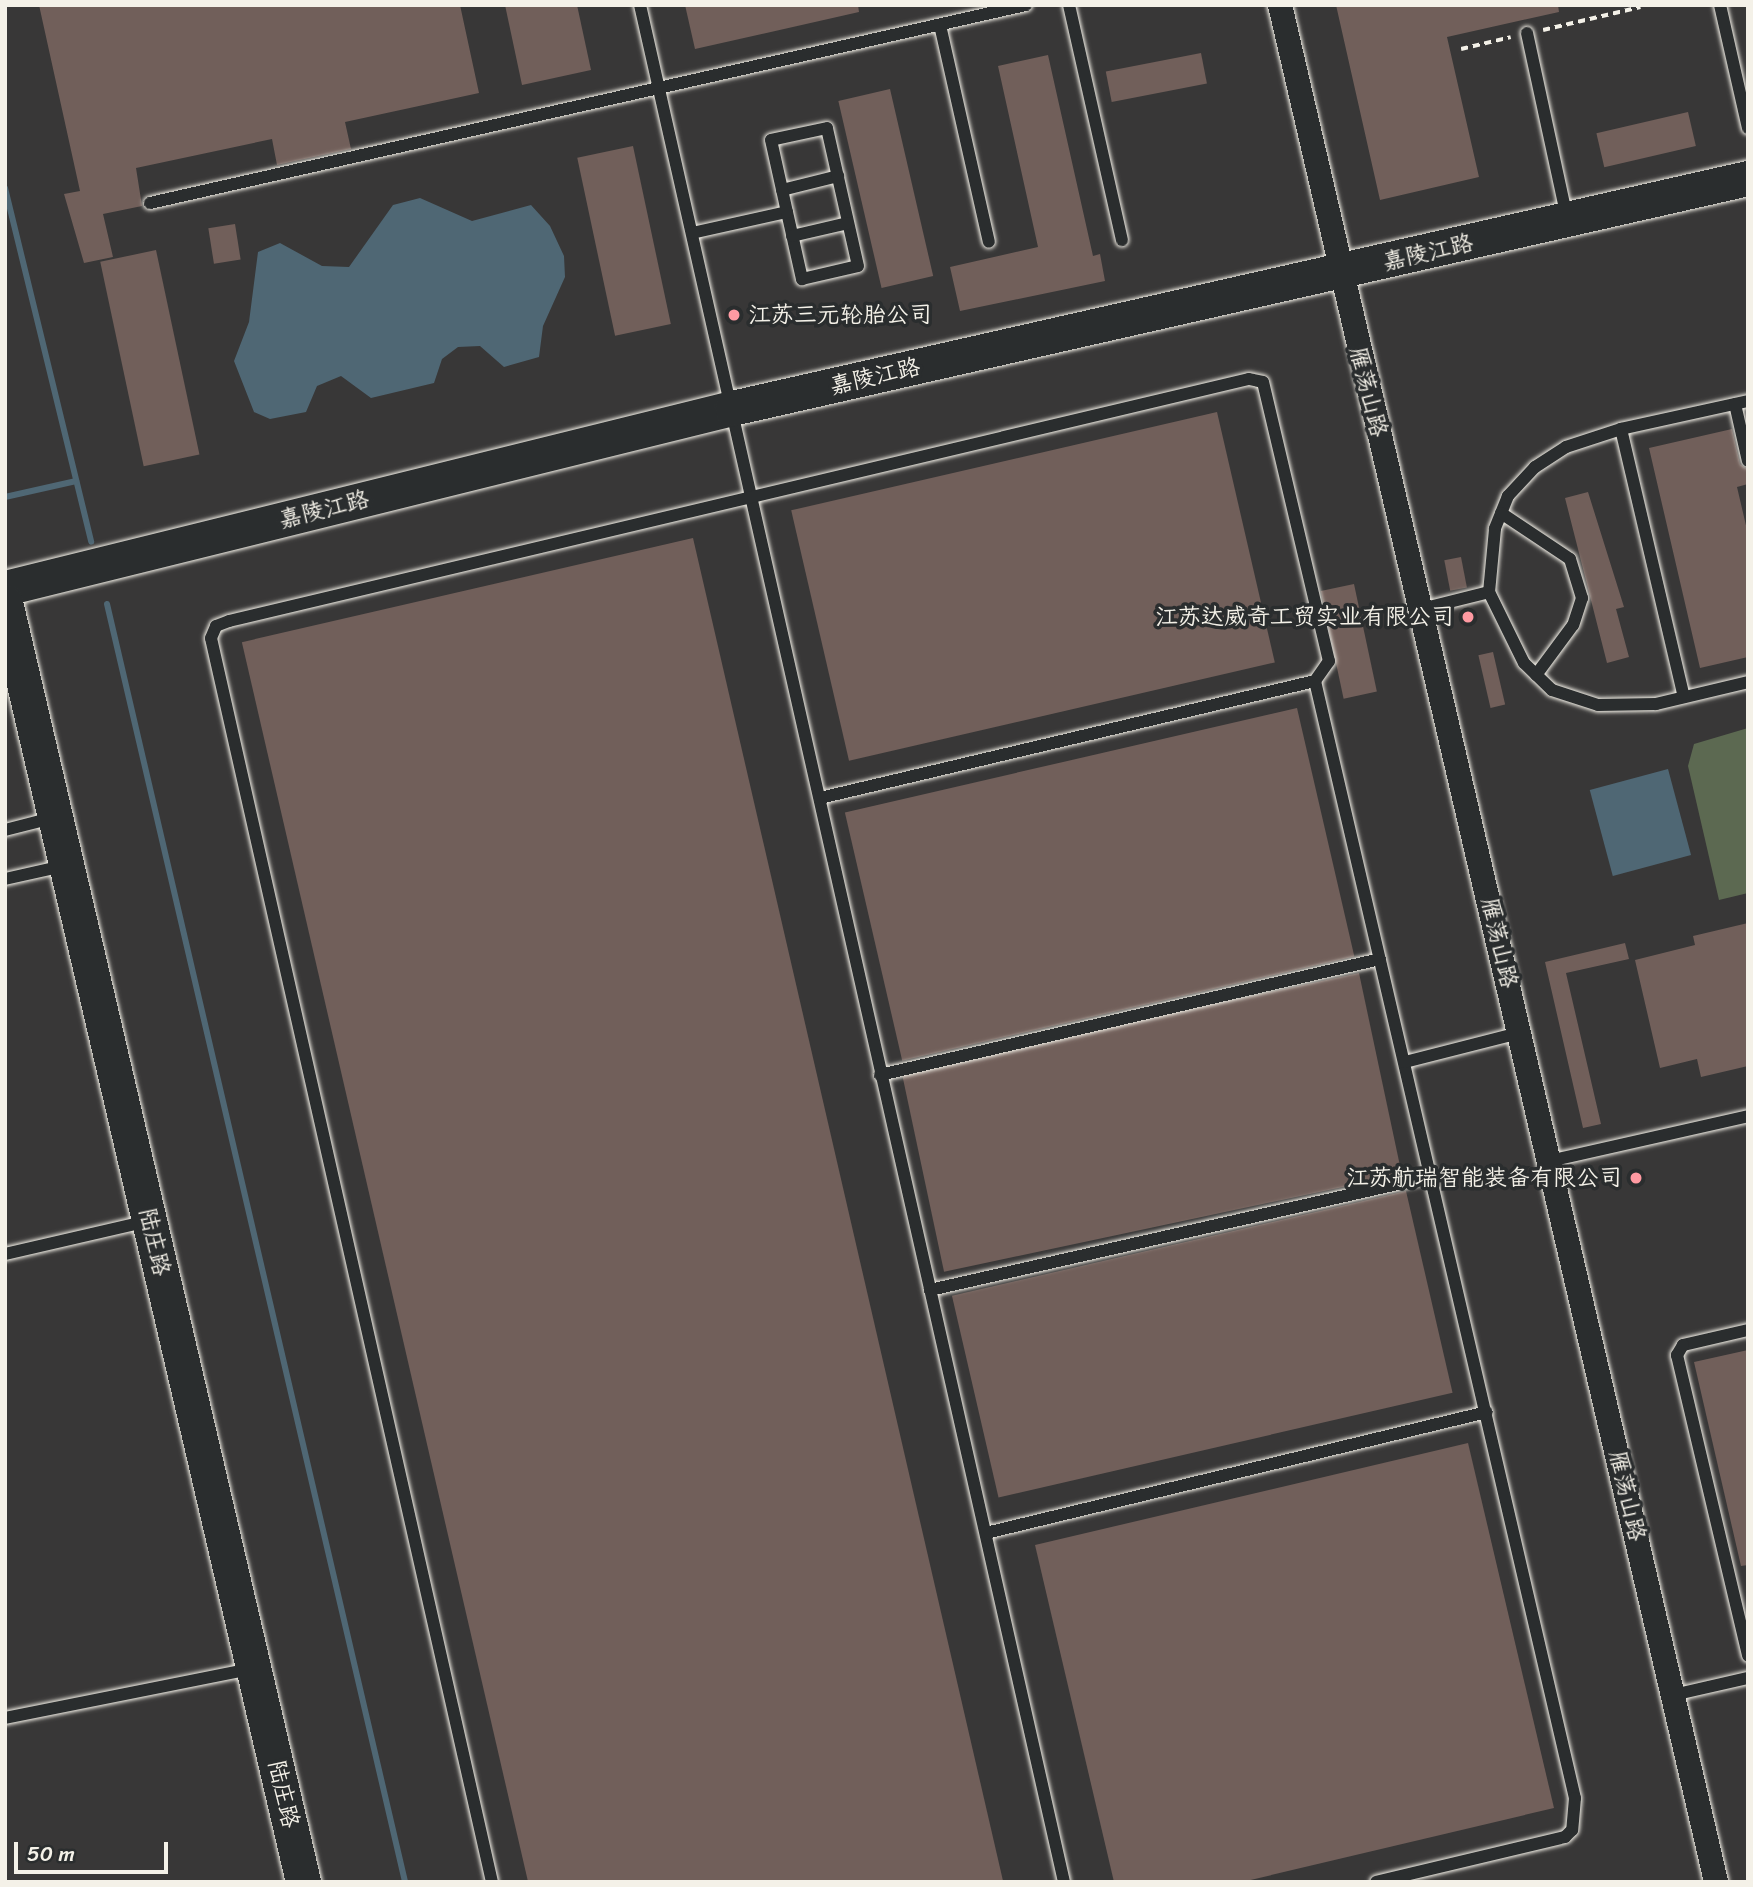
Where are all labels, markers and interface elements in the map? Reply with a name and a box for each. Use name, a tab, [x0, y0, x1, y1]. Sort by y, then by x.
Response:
street label: 嘉陵江路	[1380, 229, 1476, 277]
place label: 江苏三元轮胎公司	[748, 301, 932, 329]
marker: 江苏三元轮胎公司	[726, 307, 742, 323]
street label: 雁荡山路	[1343, 344, 1393, 440]
street label: 嘉陵江路	[827, 353, 923, 401]
street label: 嘉陵江路	[276, 485, 372, 535]
place label: 江苏达威奇工贸实业有限公司	[1155, 603, 1454, 631]
marker: 江苏达威奇工贸实业有限公司	[1460, 609, 1476, 625]
street label: 雁荡山路	[1475, 895, 1523, 991]
place label: 江苏航瑞智能装备有限公司	[1346, 1164, 1622, 1192]
marker: 江苏航瑞智能装备有限公司	[1628, 1170, 1644, 1186]
street label: 陆庄路	[133, 1205, 175, 1279]
street label: 雁荡山路	[1603, 1448, 1651, 1544]
street label: 陆庄路	[262, 1757, 304, 1831]
scale bar	[18, 1828, 172, 1872]
text: 50 m	[27, 1835, 75, 1873]

